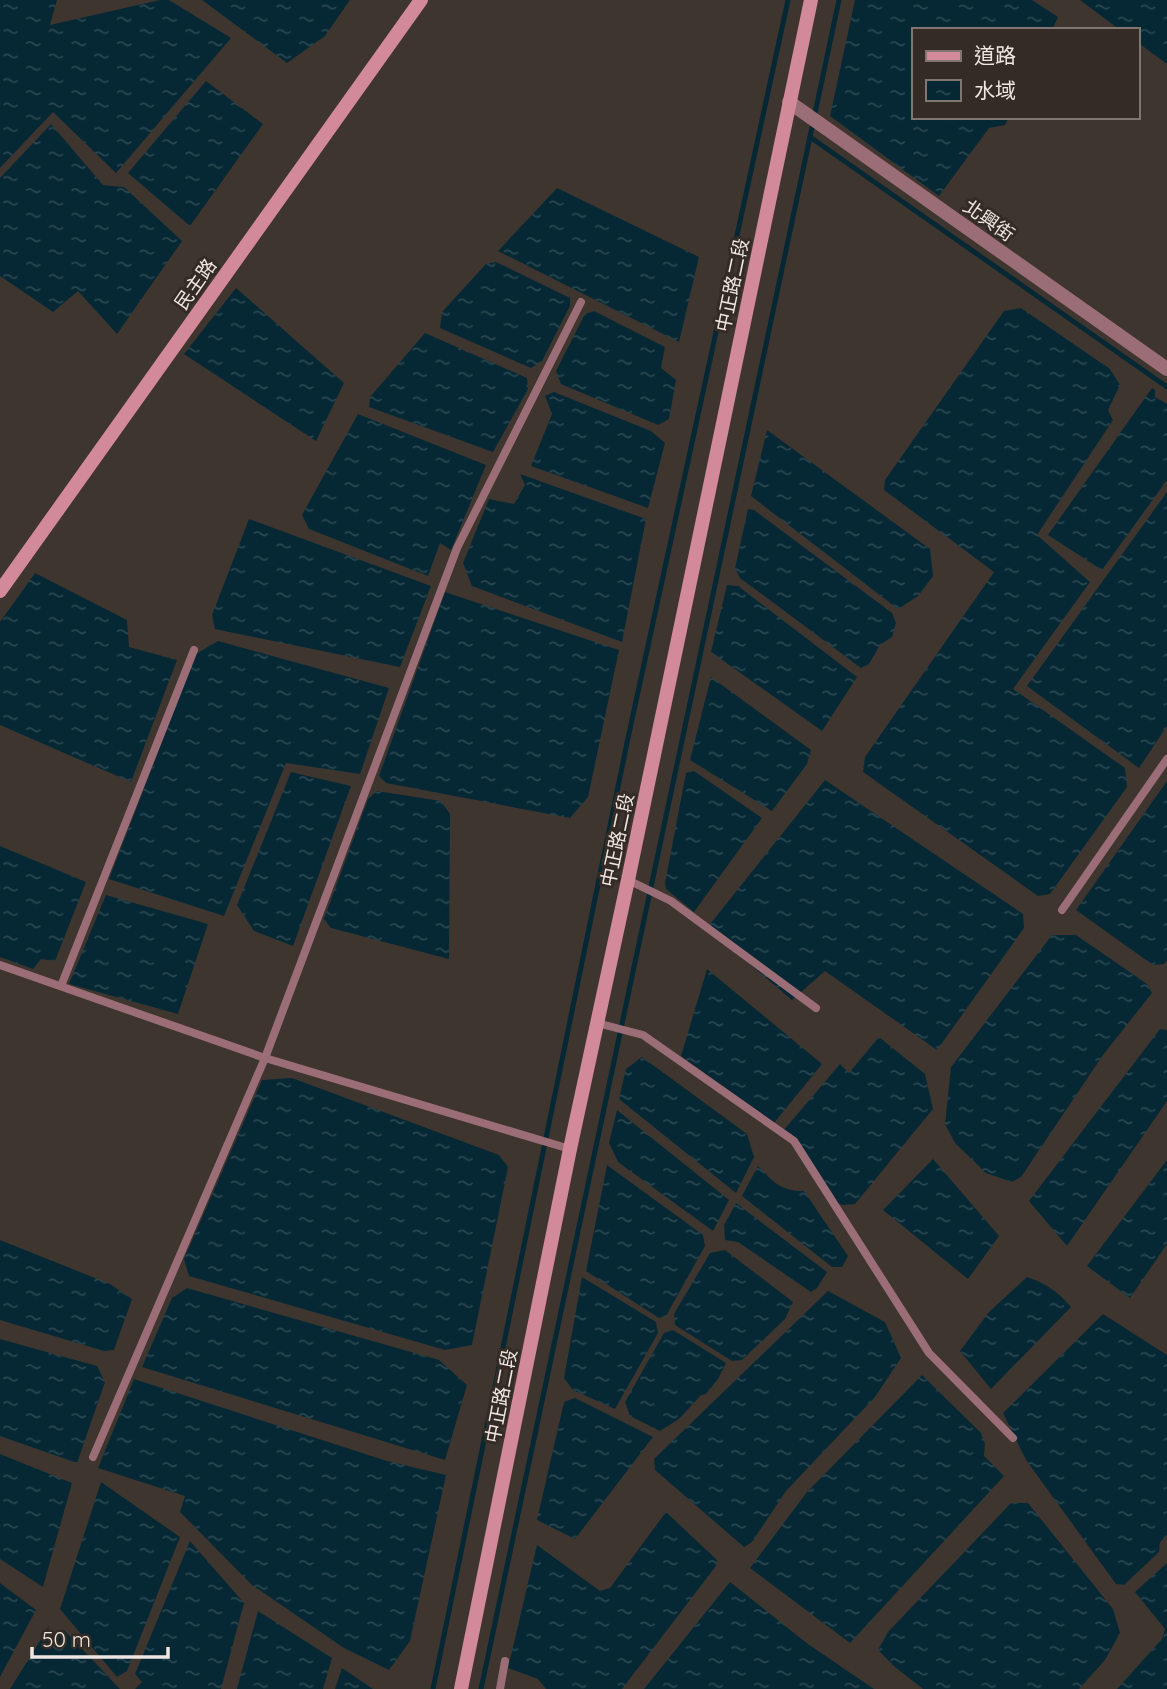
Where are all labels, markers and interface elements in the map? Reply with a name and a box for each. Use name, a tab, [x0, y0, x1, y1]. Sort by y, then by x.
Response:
legend	[912, 28, 1139, 119]
text: 道路	[974, 42, 1016, 68]
text: 水域	[974, 77, 1016, 103]
street label: 北興街	[959, 194, 1019, 246]
street label: 中正路二段	[710, 236, 754, 334]
street label: 民主路	[169, 254, 221, 314]
street label: 中正路二段	[595, 791, 639, 889]
street label: 中正路二段	[480, 1347, 522, 1445]
scale bar	[32, 1616, 168, 1660]
text: 50 m	[42, 1626, 91, 1652]

